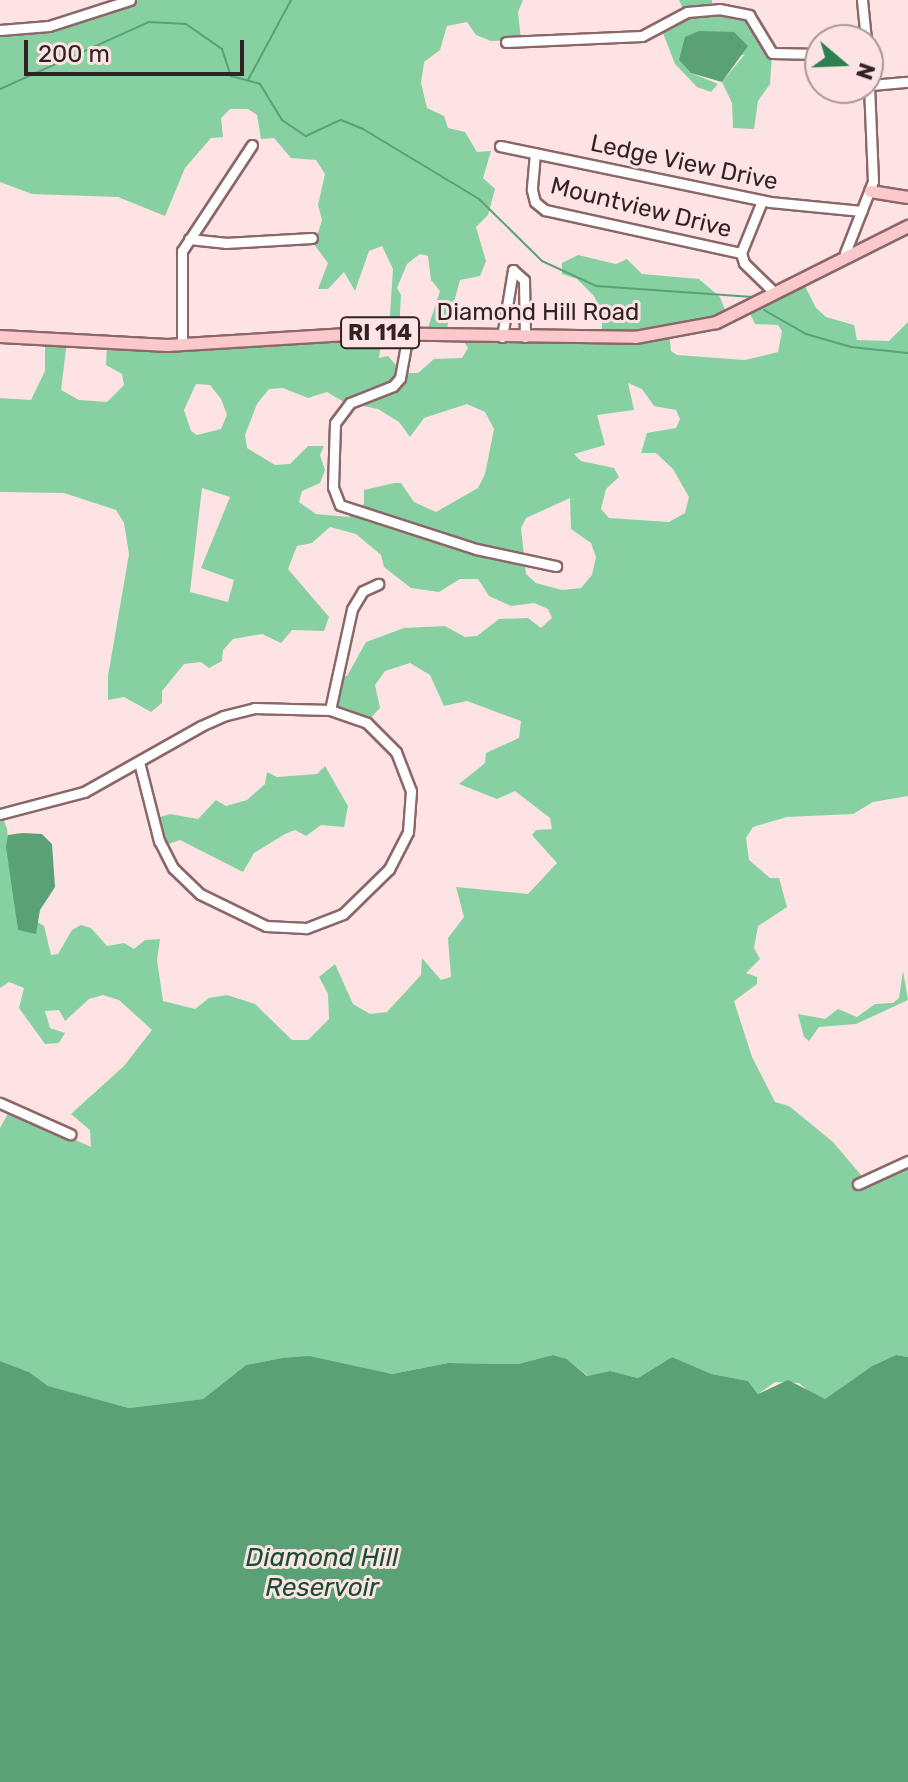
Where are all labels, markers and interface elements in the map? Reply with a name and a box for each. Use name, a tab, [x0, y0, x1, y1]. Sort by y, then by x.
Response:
scale bar	[28, 24, 248, 74]
north arrow	[804, 24, 884, 104]
text: 200 m	[38, 40, 110, 68]
text: N	[850, 59, 881, 83]
street label: Ledge View Drive	[587, 129, 781, 197]
street label: Mountview Drive	[547, 172, 735, 244]
street label: Diamond Hill Road	[437, 299, 639, 327]
road number: RI 114	[340, 315, 420, 351]
water label: Diamond Hill Reservoir	[246, 1542, 398, 1604]

